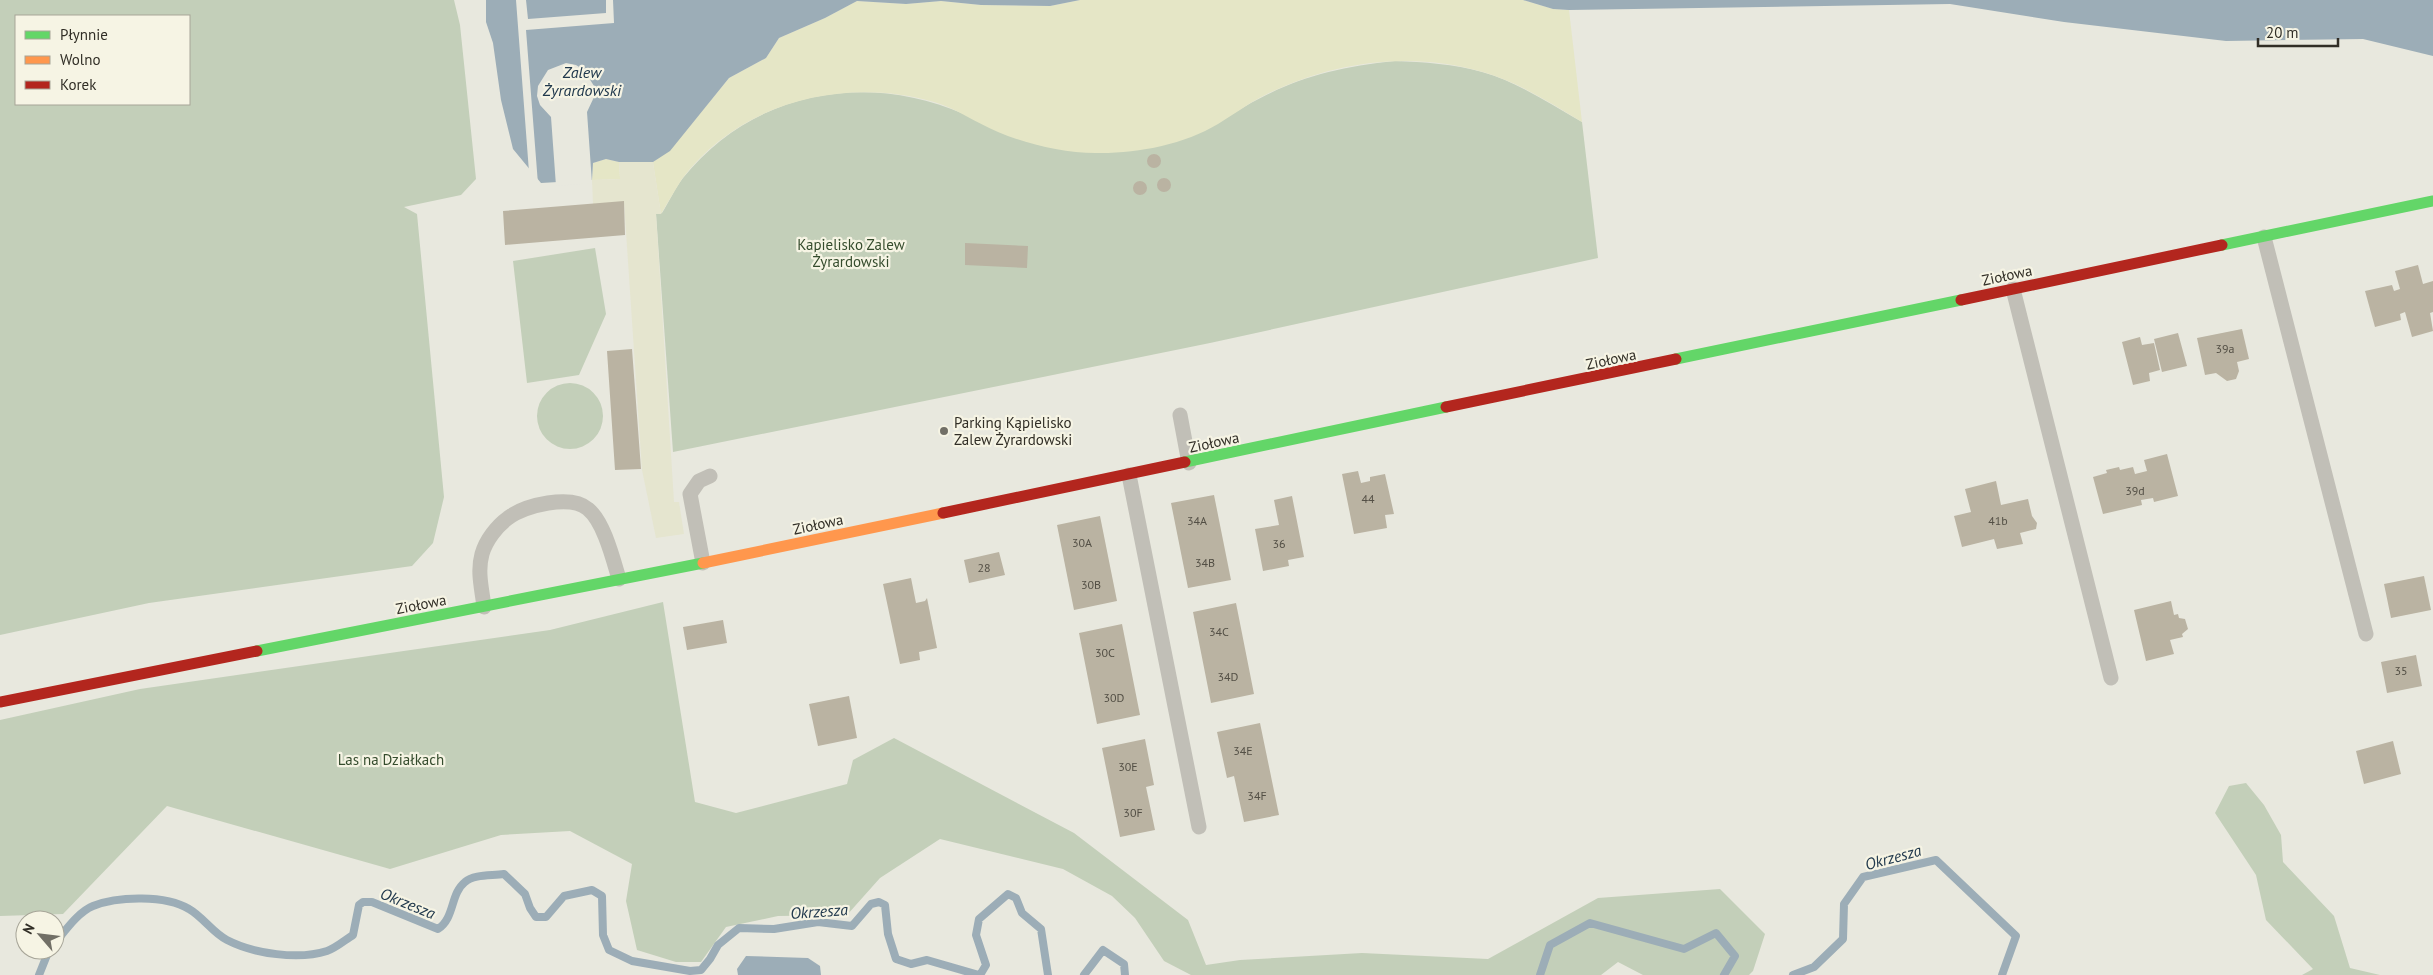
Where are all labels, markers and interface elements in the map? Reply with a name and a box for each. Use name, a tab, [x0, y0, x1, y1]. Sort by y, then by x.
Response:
legend	[15, 15, 190, 105]
scale bar	[2258, 15, 2338, 47]
text: 20 m	[2266, 23, 2299, 42]
text: Płynnie	[60, 25, 108, 44]
text: Wolno	[60, 50, 100, 69]
water label: Zalew Żyrardowski	[542, 62, 622, 100]
text: Korek	[60, 75, 97, 94]
park label: Kapielisko Zalew Żyrardowski	[797, 235, 905, 271]
street label: Ziołowa	[1980, 260, 2034, 290]
house number: 39a	[2215, 341, 2235, 356]
street label: Ziołowa	[1584, 344, 1638, 374]
place label: Parking Kąpielisko Zalew Żyrardowski	[954, 413, 1072, 449]
marker: Parking Kąpielisko Zalew Żyrardowski	[938, 425, 950, 437]
street label: Ziołowa	[1187, 427, 1241, 457]
house number: 39d	[2125, 483, 2145, 498]
house number: 44	[1361, 491, 1375, 506]
street label: Ziołowa	[791, 509, 845, 539]
house number: 34A	[1187, 513, 1207, 528]
house number: 41b	[1988, 513, 2008, 528]
house number: 30A	[1072, 535, 1092, 550]
house number: 36	[1272, 536, 1286, 551]
house number: 34B	[1195, 555, 1215, 570]
house number: 28	[977, 560, 991, 575]
house number: 30B	[1081, 577, 1101, 592]
street label: Ziołowa	[394, 590, 448, 618]
house number: 34C	[1209, 624, 1229, 639]
house number: 30C	[1095, 645, 1115, 660]
house number: 35	[2394, 663, 2408, 678]
house number: 34D	[1218, 669, 1239, 684]
house number: 30D	[1104, 690, 1125, 705]
house number: 34E	[1233, 743, 1253, 758]
park label: Las na Działkach	[338, 750, 444, 769]
house number: 30E	[1118, 759, 1138, 774]
house number: 34F	[1247, 788, 1267, 803]
house number: 30F	[1123, 805, 1143, 820]
water label: Okrzesza	[1863, 840, 1924, 874]
water label: Okrzesza	[378, 883, 439, 923]
water label: Okrzesza	[790, 899, 849, 923]
north arrow	[15, 910, 65, 960]
text: N	[18, 921, 39, 937]

